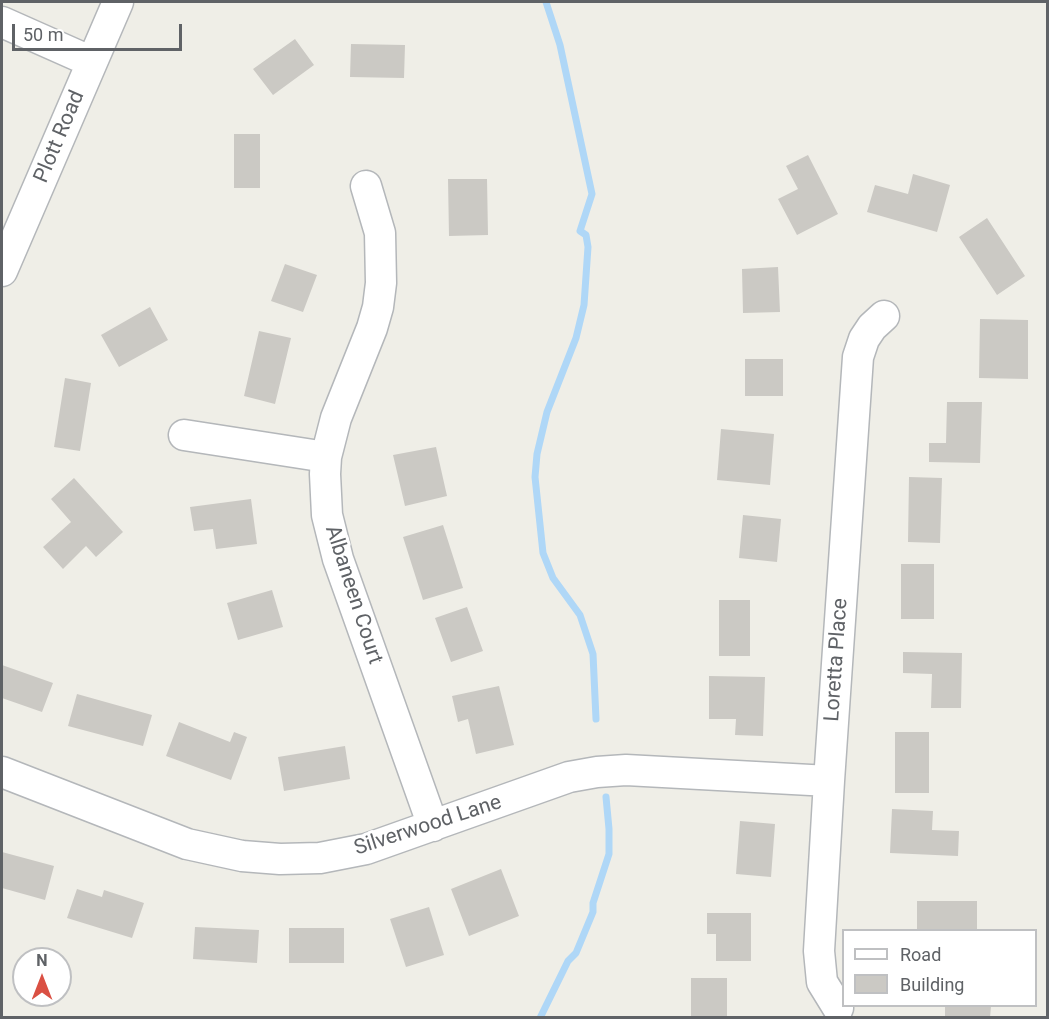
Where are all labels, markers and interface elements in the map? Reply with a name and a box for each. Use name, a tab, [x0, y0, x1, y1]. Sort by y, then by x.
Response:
scale bar	[15, 12, 184, 50]
text: 50 m	[23, 24, 63, 45]
street label: Plott Road	[29, 87, 91, 187]
street label: Albaneen Court	[319, 522, 387, 668]
street label: Loretta Place	[820, 597, 854, 723]
street label: Silverwood Lane	[351, 790, 505, 862]
legend	[842, 929, 1037, 1007]
text: Road	[900, 944, 941, 965]
north arrow	[12, 947, 72, 1007]
text: N	[36, 951, 48, 970]
text: Building	[900, 974, 964, 995]

